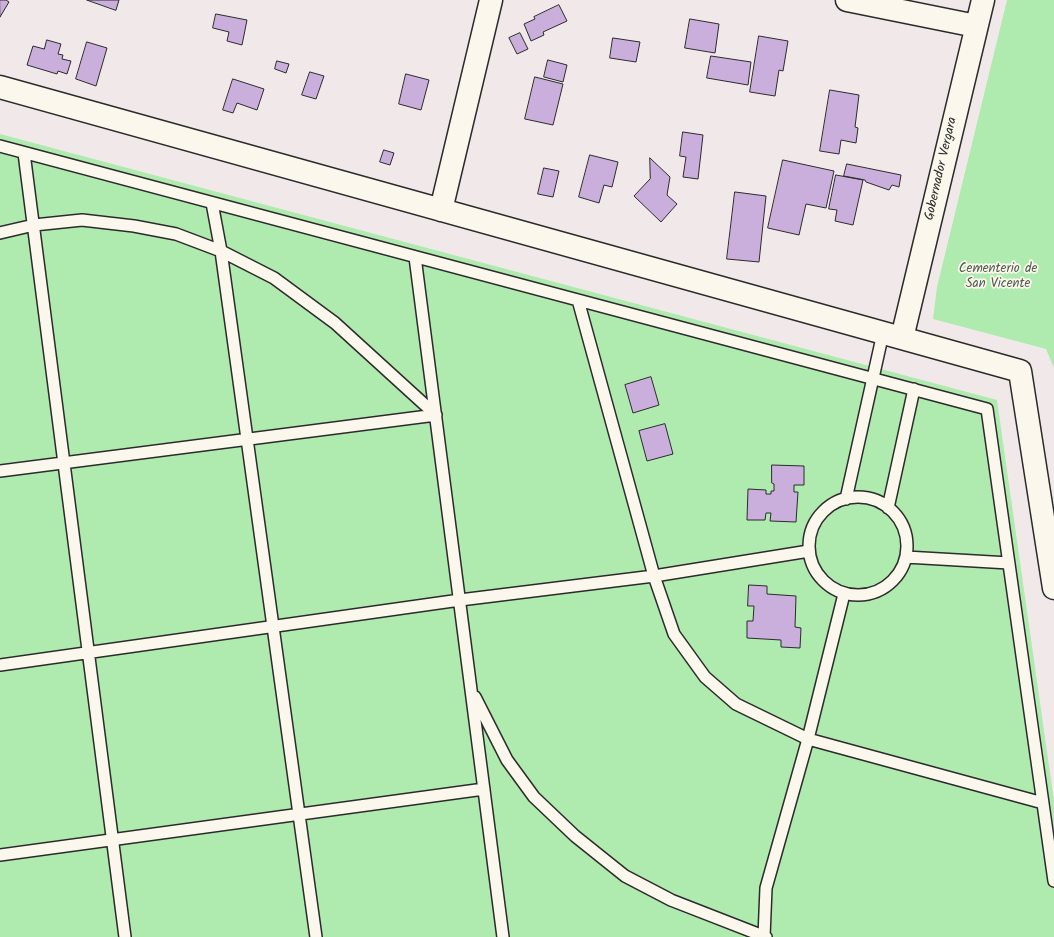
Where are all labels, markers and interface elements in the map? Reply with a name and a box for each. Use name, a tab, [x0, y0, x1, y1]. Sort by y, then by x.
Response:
street label: Gobernador Vergara	[923, 116, 961, 222]
park label: Cementerio de San Vicente	[959, 262, 1037, 293]

